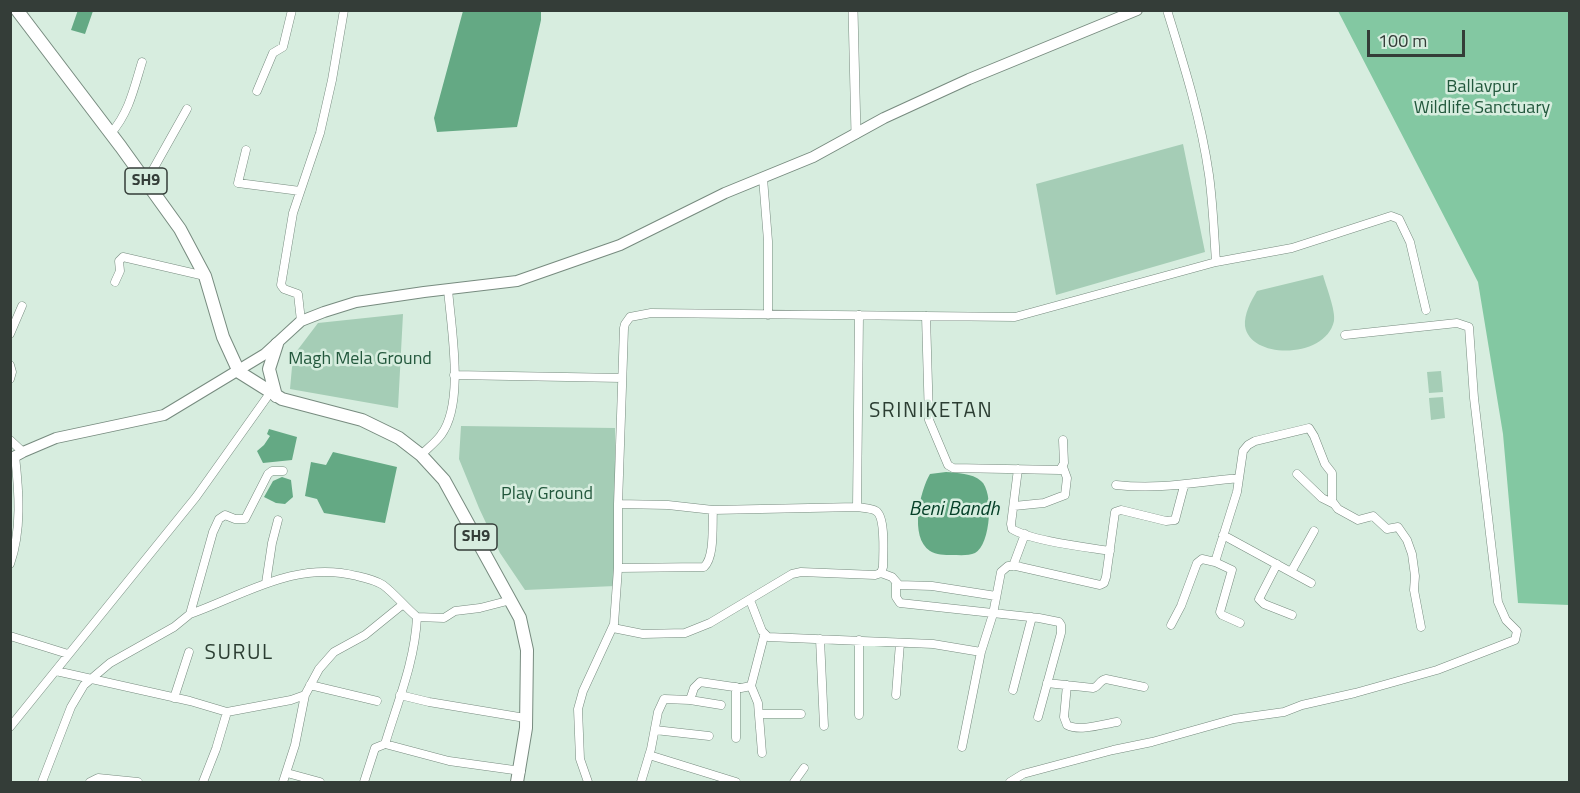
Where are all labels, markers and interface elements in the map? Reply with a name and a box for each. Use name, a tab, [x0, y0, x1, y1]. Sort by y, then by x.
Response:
scale bar	[1370, 18, 1468, 56]
text: 100 m	[1378, 27, 1427, 54]
park label: Ballavpur Wildlife Sanctuary	[1414, 77, 1550, 119]
road number: SH9	[125, 168, 167, 194]
park label: Magh Mela Ground	[288, 349, 432, 371]
district label: SRINIKETAN	[869, 399, 993, 425]
park label: Play Ground	[501, 484, 593, 506]
water label: Beni Bandh	[909, 498, 999, 522]
road number: SH9	[455, 524, 497, 550]
district label: SURUL	[205, 641, 273, 667]

